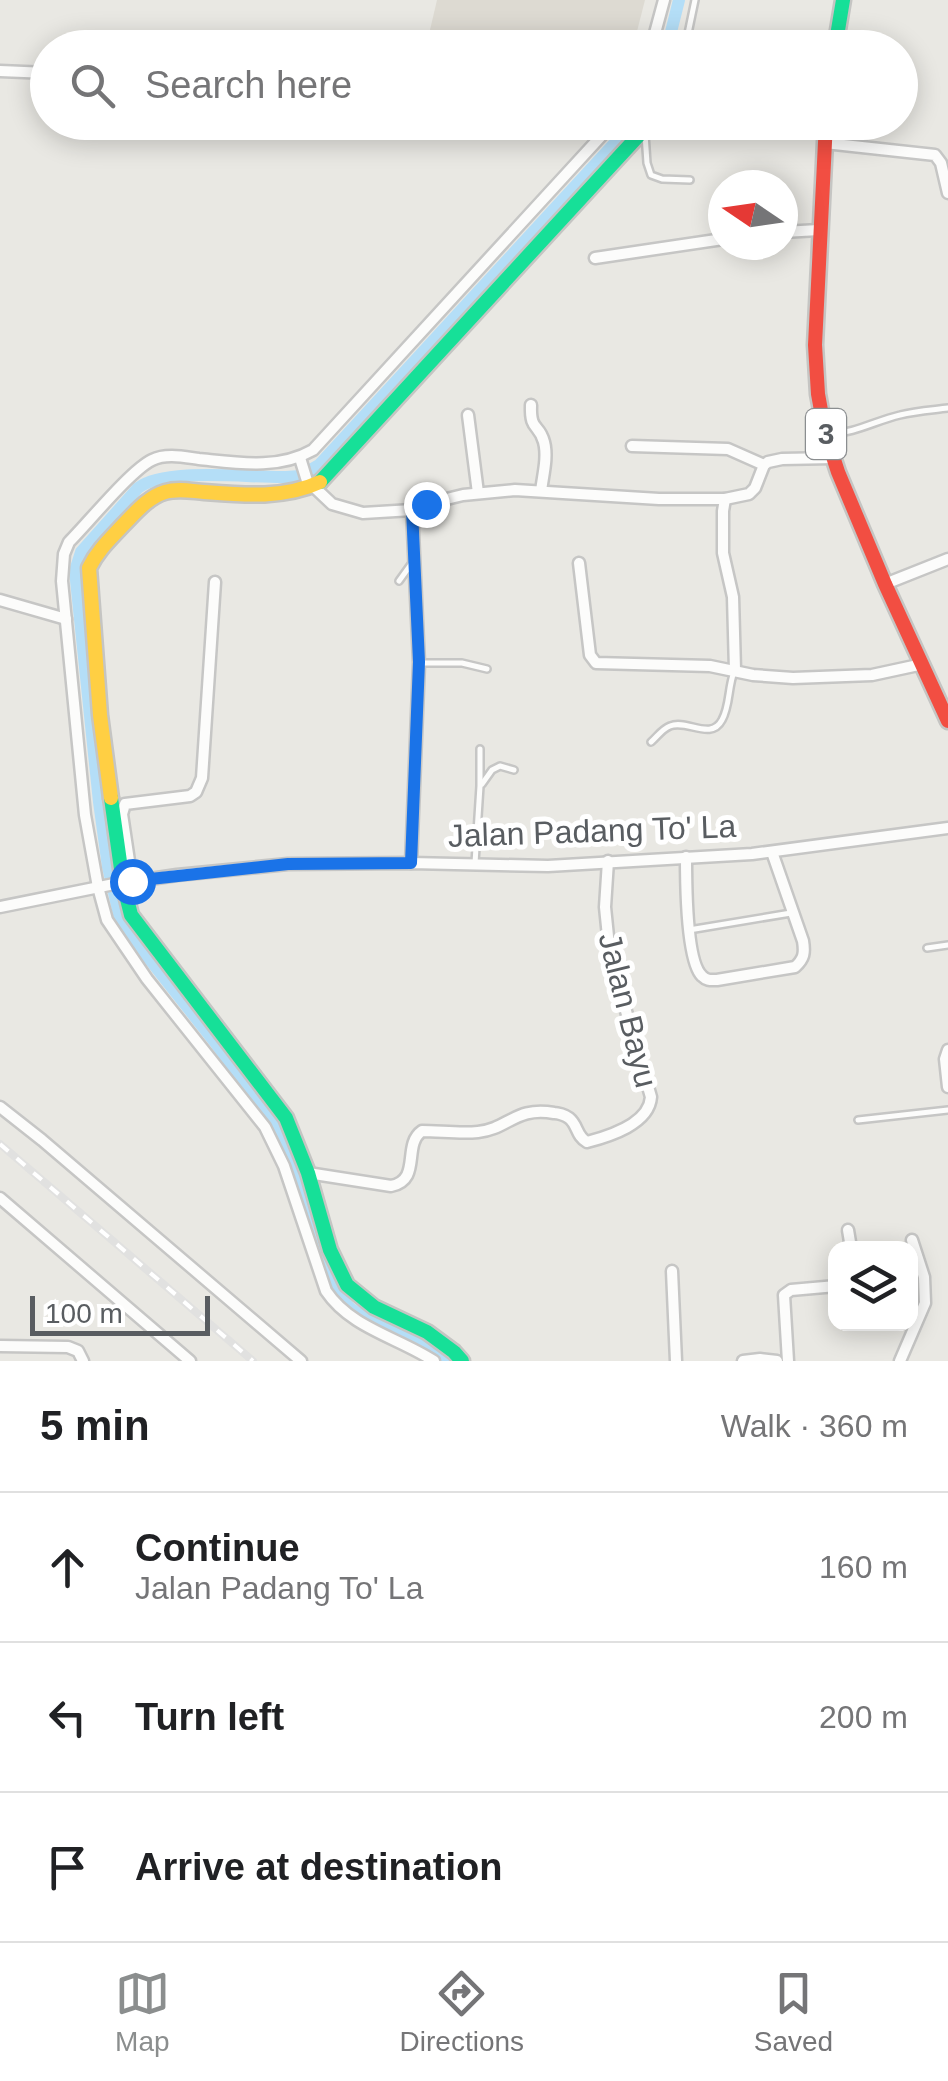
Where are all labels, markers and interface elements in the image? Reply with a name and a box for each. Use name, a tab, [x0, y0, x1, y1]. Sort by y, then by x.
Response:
search box	[30, 30, 918, 140]
icon: search	[65, 58, 120, 113]
text: Search here	[145, 64, 352, 106]
north arrow	[708, 170, 798, 260]
road number: 3	[806, 409, 846, 459]
route end	[404, 482, 450, 528]
street label: Jalan Padang To' La	[447, 808, 737, 854]
route start	[110, 859, 156, 905]
street label: Jalan Bayu	[591, 929, 665, 1091]
map controls	[828, 1241, 918, 1331]
button: layers	[828, 1241, 918, 1331]
scale bar	[30, 1291, 210, 1336]
text: 100 m	[45, 1298, 123, 1329]
text: 5 min	[40, 1402, 150, 1449]
text: Walk · 360 m	[721, 1408, 908, 1444]
text: Continue	[135, 1527, 300, 1569]
icon: ahead	[40, 1540, 95, 1595]
text: 160 m	[819, 1549, 908, 1585]
text: Jalan Padang To' La	[135, 1570, 423, 1606]
icon: left	[40, 1690, 95, 1745]
text: Turn left	[135, 1696, 284, 1738]
text: 200 m	[819, 1699, 908, 1735]
icon: arrive	[40, 1840, 95, 1895]
text: Arrive at destination	[135, 1846, 502, 1888]
tab: Map	[115, 1966, 170, 2058]
tab: Directions	[400, 1966, 524, 2058]
tab: Saved	[754, 1966, 833, 2058]

